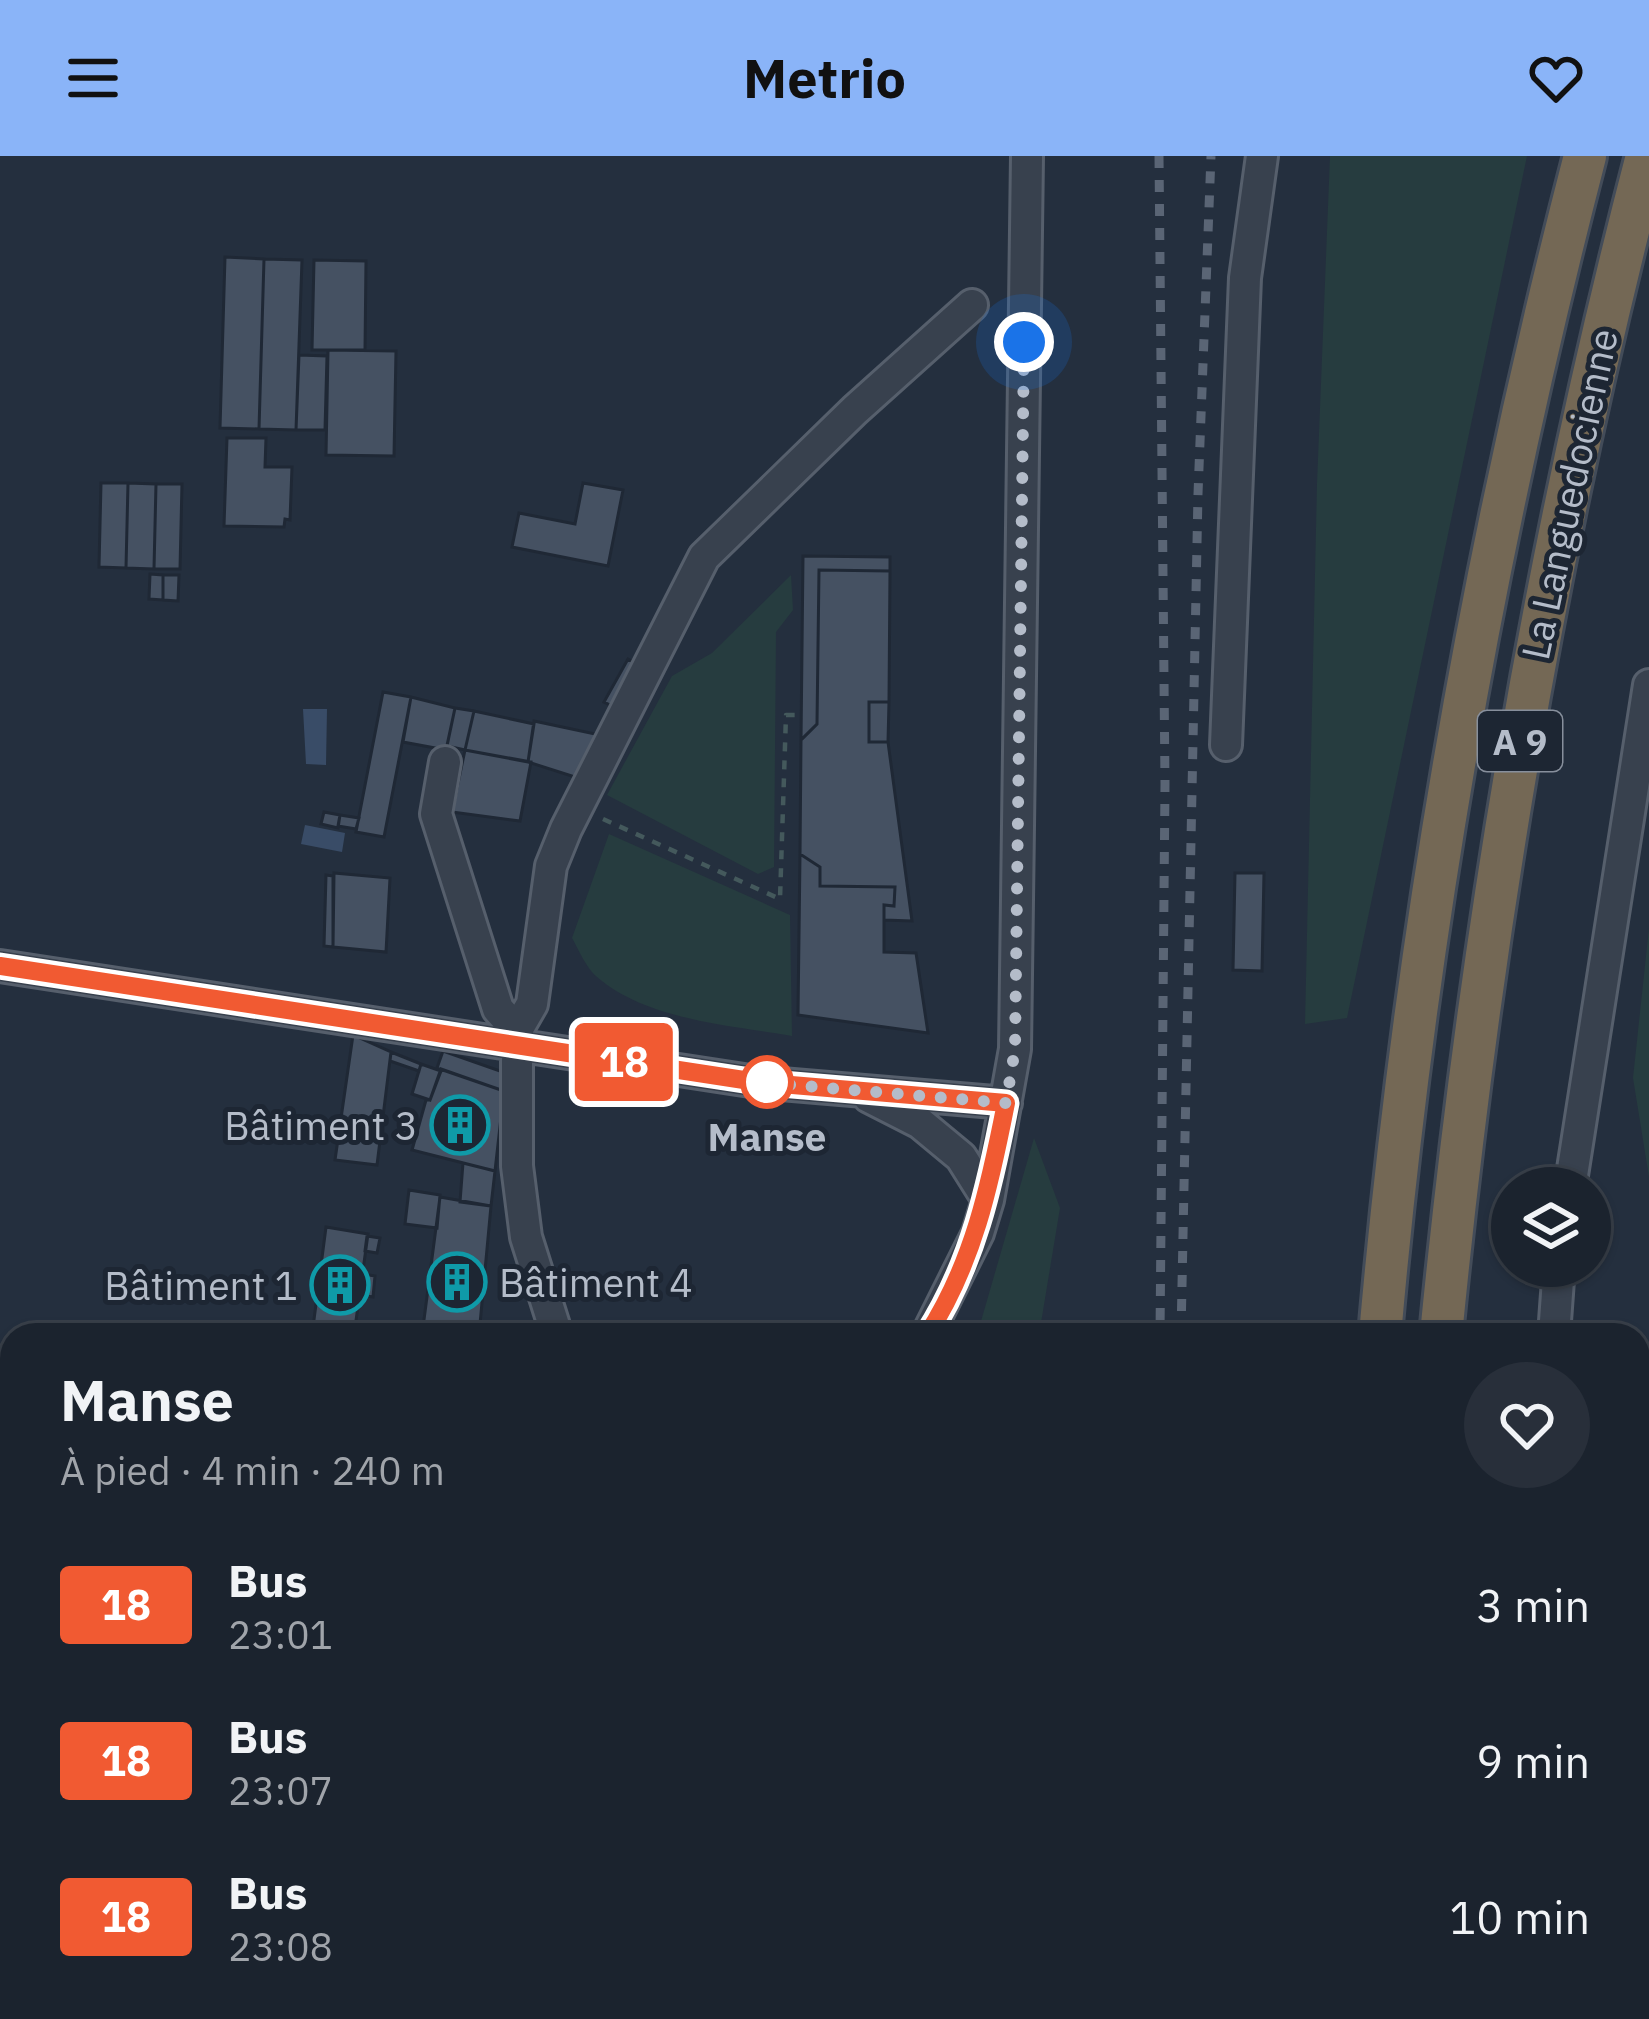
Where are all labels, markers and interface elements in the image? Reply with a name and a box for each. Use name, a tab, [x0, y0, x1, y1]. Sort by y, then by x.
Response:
text: Metrio	[743, 43, 906, 113]
icon: menu	[60, 45, 126, 111]
icon: heart	[1523, 45, 1589, 111]
your location	[994, 312, 1054, 372]
street label: La Languedocienne	[1509, 324, 1629, 664]
road number: A 9	[1478, 711, 1562, 771]
line badge: 18	[570, 1023, 678, 1101]
text: 18	[599, 1034, 649, 1089]
marker: Manse	[742, 1057, 792, 1107]
building icon: Bâtiment 3	[429, 1094, 491, 1156]
place label: Bâtiment 3	[224, 1100, 418, 1151]
place label: Manse	[708, 1111, 826, 1162]
map controls	[1491, 1167, 1611, 1287]
button: layers	[1491, 1167, 1611, 1287]
building icon: Bâtiment 4	[426, 1251, 488, 1313]
building icon: Bâtiment 1	[309, 1254, 371, 1316]
place label: Bâtiment 4	[499, 1257, 693, 1308]
place label: Bâtiment 1	[104, 1260, 298, 1311]
button: heart	[1464, 1362, 1590, 1488]
text: Manse	[60, 1363, 234, 1437]
text: À pied · 4 min · 240 m	[60, 1445, 445, 1496]
text: Bus	[228, 1551, 308, 1609]
text: 3 min	[1476, 1576, 1590, 1634]
text: 18	[101, 1577, 151, 1632]
text: 23:01	[228, 1609, 333, 1660]
text: Bus	[228, 1707, 308, 1765]
text: 9 min	[1476, 1732, 1590, 1790]
text: 18	[101, 1733, 151, 1788]
text: 23:07	[228, 1765, 333, 1816]
text: Bus	[228, 1863, 308, 1921]
text: 10 min	[1449, 1888, 1590, 1946]
text: 18	[101, 1889, 151, 1944]
text: 23:08	[228, 1921, 333, 1972]

